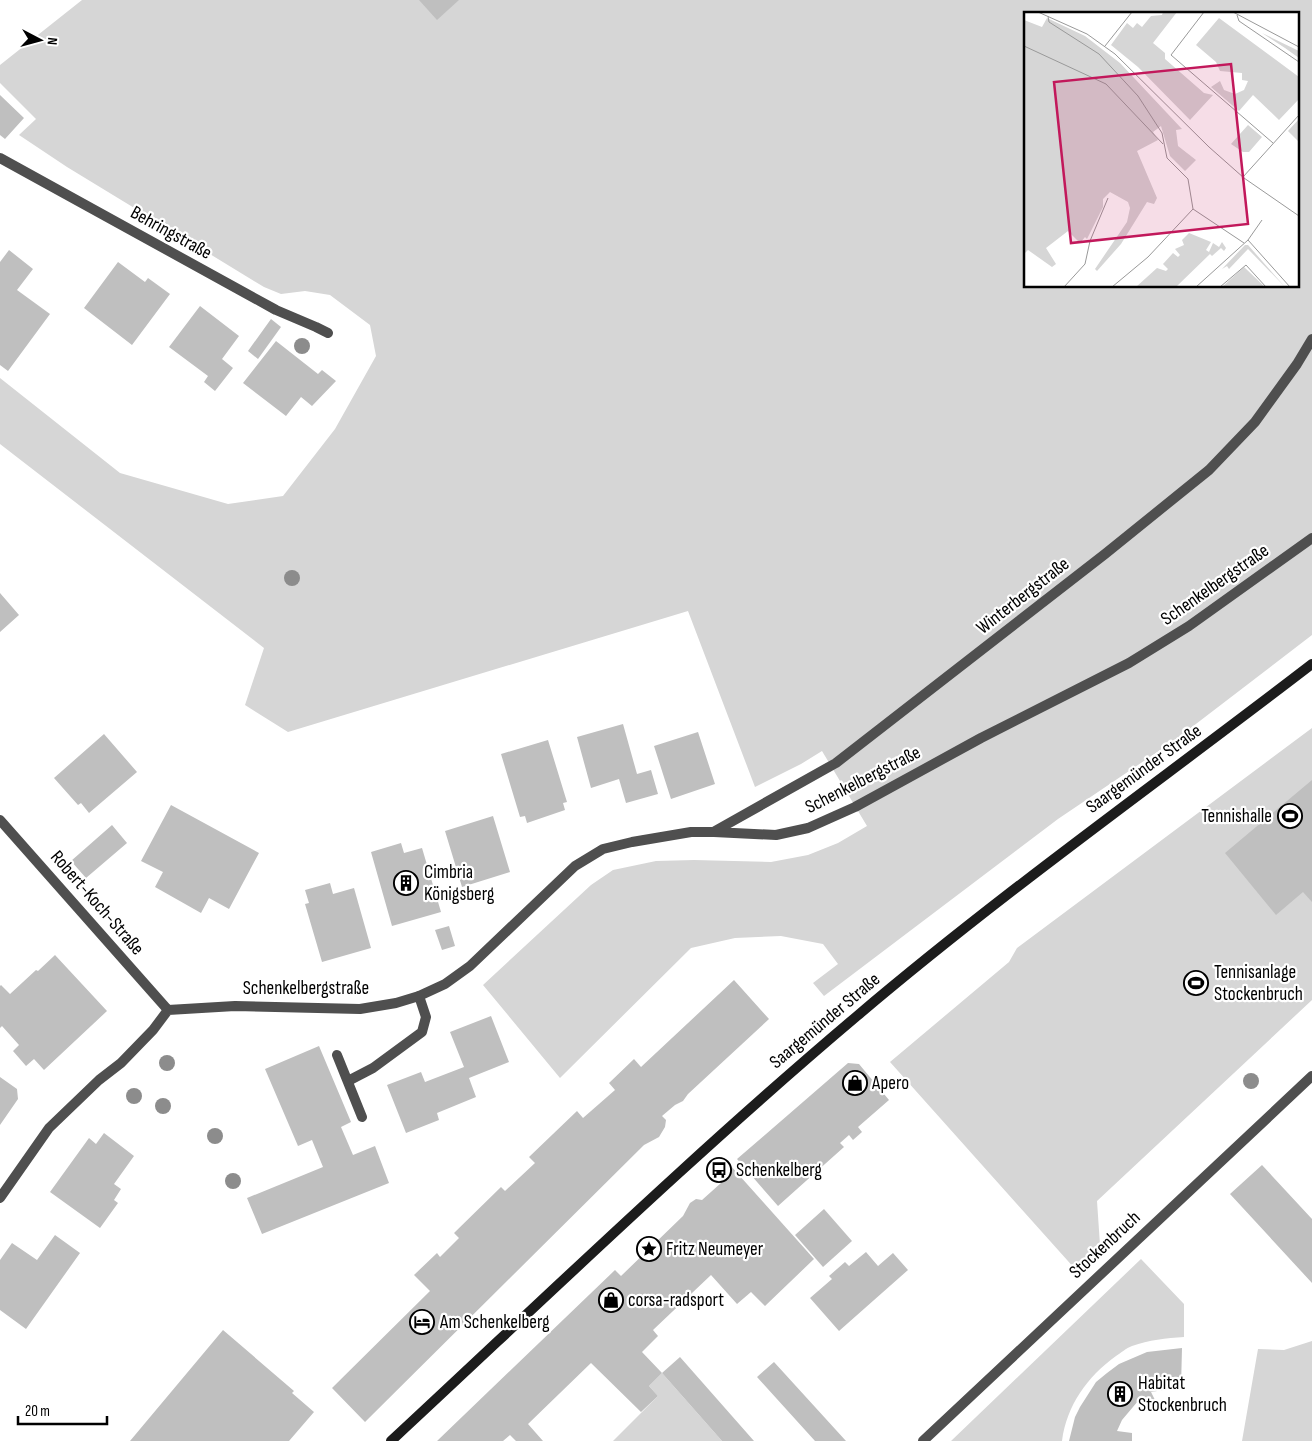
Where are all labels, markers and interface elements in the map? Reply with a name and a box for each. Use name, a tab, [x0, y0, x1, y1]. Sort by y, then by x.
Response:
inset map	[1024, 12, 1300, 288]
north arrow	[15, 15, 65, 65]
text: N	[44, 37, 61, 46]
street label: Behringstraße	[126, 201, 216, 265]
street label: Schenkelbergstraße	[1157, 539, 1273, 631]
street label: Winterbergstraße	[972, 553, 1074, 639]
street label: Saargemünder Straße	[1082, 719, 1206, 819]
street label: Schenkelbergstraße	[801, 741, 925, 819]
sports icon: Tennishalle	[1277, 803, 1303, 829]
place label: Tennishalle	[1201, 805, 1272, 828]
street label: Robert-Koch-Straße	[45, 846, 149, 960]
place label: Cimbria Königsberg	[424, 861, 495, 906]
building icon: Cimbria Königsberg	[393, 870, 419, 896]
place label: Tennisanlage Stockenbruch	[1214, 961, 1303, 1006]
street label: Saargemünder Straße	[765, 968, 885, 1074]
sports icon: Tennisanlage Stockenbruch	[1183, 970, 1209, 996]
street label: Schenkelbergstraße	[243, 977, 369, 1000]
shop icon: Apero	[842, 1070, 868, 1096]
place label: Apero	[871, 1072, 909, 1095]
bus stop icon: Schenkelberg	[706, 1157, 732, 1183]
place label: Schenkelberg	[736, 1159, 822, 1182]
street label: Stockenbruch	[1065, 1206, 1145, 1284]
place icon: Fritz Neumeyer	[636, 1236, 662, 1262]
place label: Fritz Neumeyer	[666, 1238, 764, 1261]
shop icon: corsa-radsport	[598, 1287, 624, 1313]
place label: corsa-radsport	[628, 1289, 724, 1312]
hotel icon: Am Schenkelberg	[409, 1309, 435, 1335]
place label: Am Schenkelberg	[439, 1311, 550, 1334]
place label: Habitat Stockenbruch	[1138, 1372, 1227, 1417]
building icon: Habitat Stockenbruch	[1107, 1381, 1133, 1407]
scale bar	[18, 1394, 106, 1426]
text: 20 m	[25, 1402, 50, 1421]

